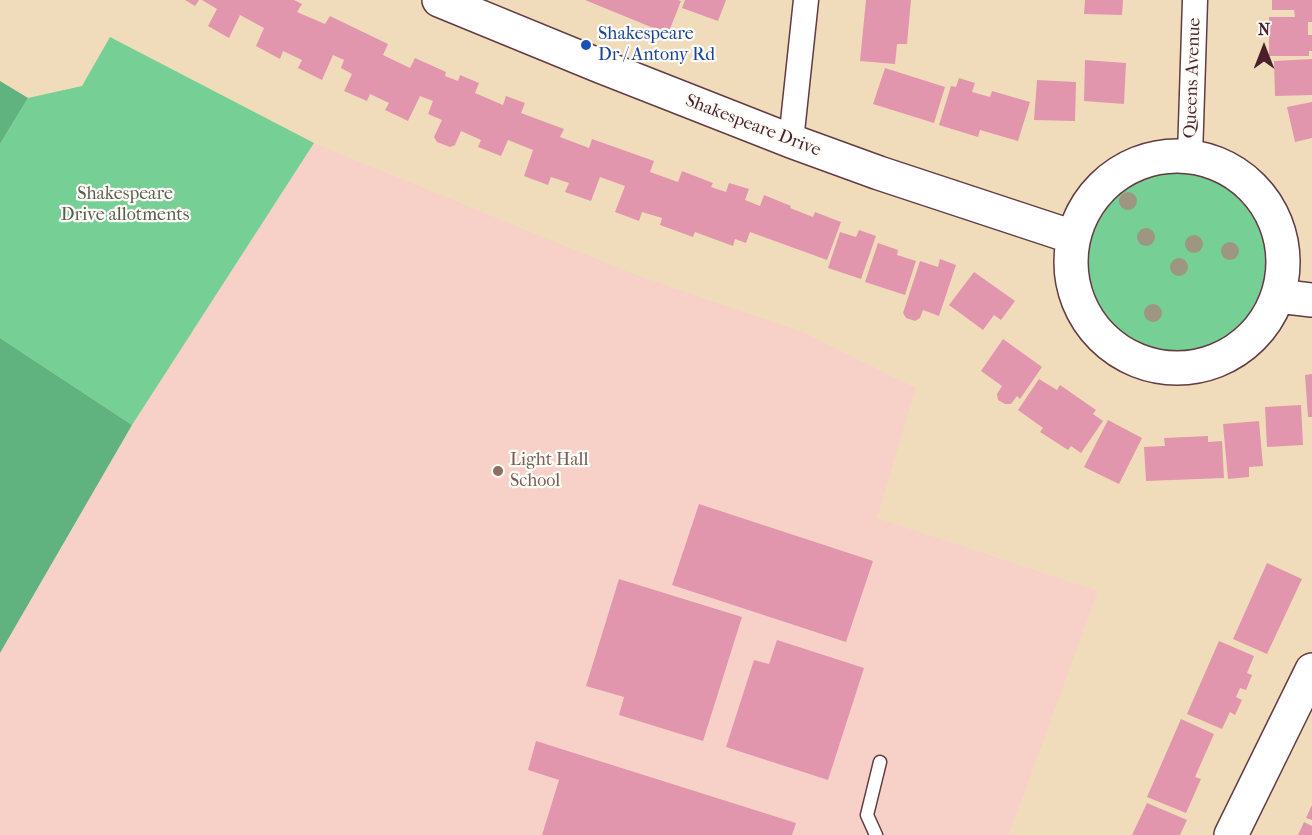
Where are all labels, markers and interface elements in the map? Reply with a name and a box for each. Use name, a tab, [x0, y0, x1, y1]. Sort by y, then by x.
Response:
street label: Queens Avenue	[1180, 17, 1206, 139]
north arrow	[1234, 18, 1294, 78]
text: N	[1258, 20, 1270, 39]
place label: Shakespeare Dr / Antony Rd	[598, 24, 715, 66]
marker: Shakespeare Dr / Antony Rd	[579, 38, 593, 52]
street label: Shakespeare Drive	[682, 90, 824, 162]
park label: Shakespeare Drive allotments	[61, 184, 189, 226]
place label: Light Hall School	[510, 450, 588, 492]
marker: Light Hall School	[491, 464, 505, 478]

